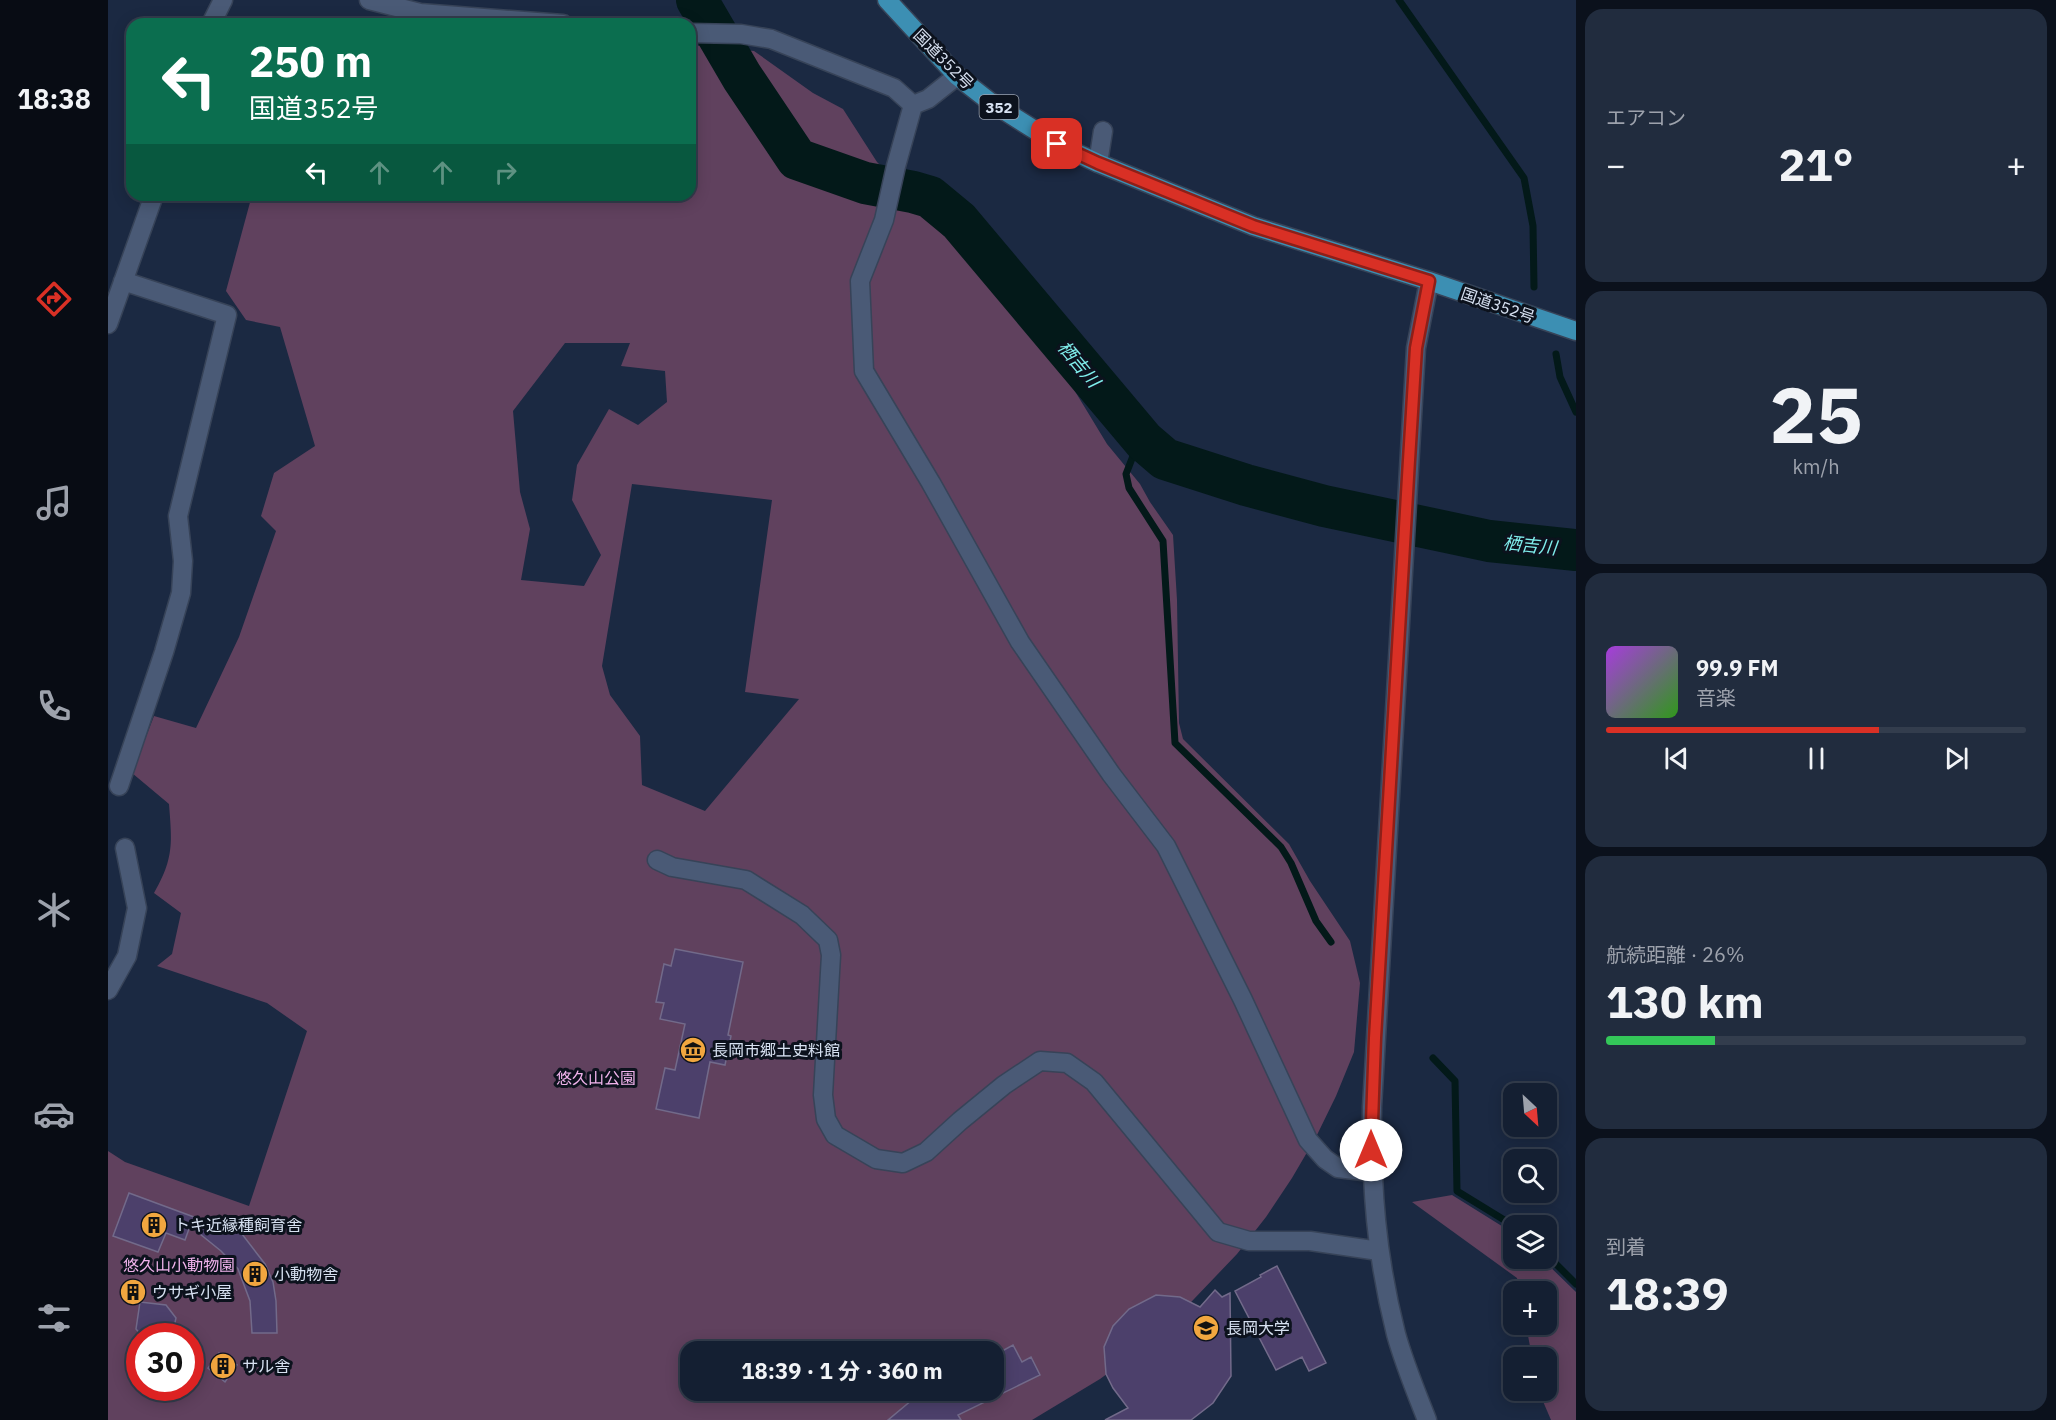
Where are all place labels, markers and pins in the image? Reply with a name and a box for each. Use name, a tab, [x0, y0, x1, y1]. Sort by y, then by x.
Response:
pin	[1031, 118, 1082, 169]
museum icon: 長岡市郷土史料館	[678, 1035, 708, 1065]
place label: 長岡市郷土史料館	[712, 1040, 840, 1060]
building icon: トキ近縁種飼育舎	[139, 1210, 169, 1240]
place label: トキ近縁種飼育舎	[174, 1215, 302, 1235]
building icon: 小動物舎	[240, 1259, 270, 1289]
place label: 小動物舎	[274, 1264, 338, 1284]
building icon: ウサギ小屋	[118, 1277, 148, 1307]
place label: ウサギ小屋	[152, 1282, 232, 1302]
school or university icon: 長岡大学	[1191, 1313, 1221, 1343]
place label: 長岡大学	[1226, 1318, 1290, 1338]
building icon: サル舎	[208, 1351, 238, 1381]
place label: サル舎	[242, 1356, 290, 1376]

